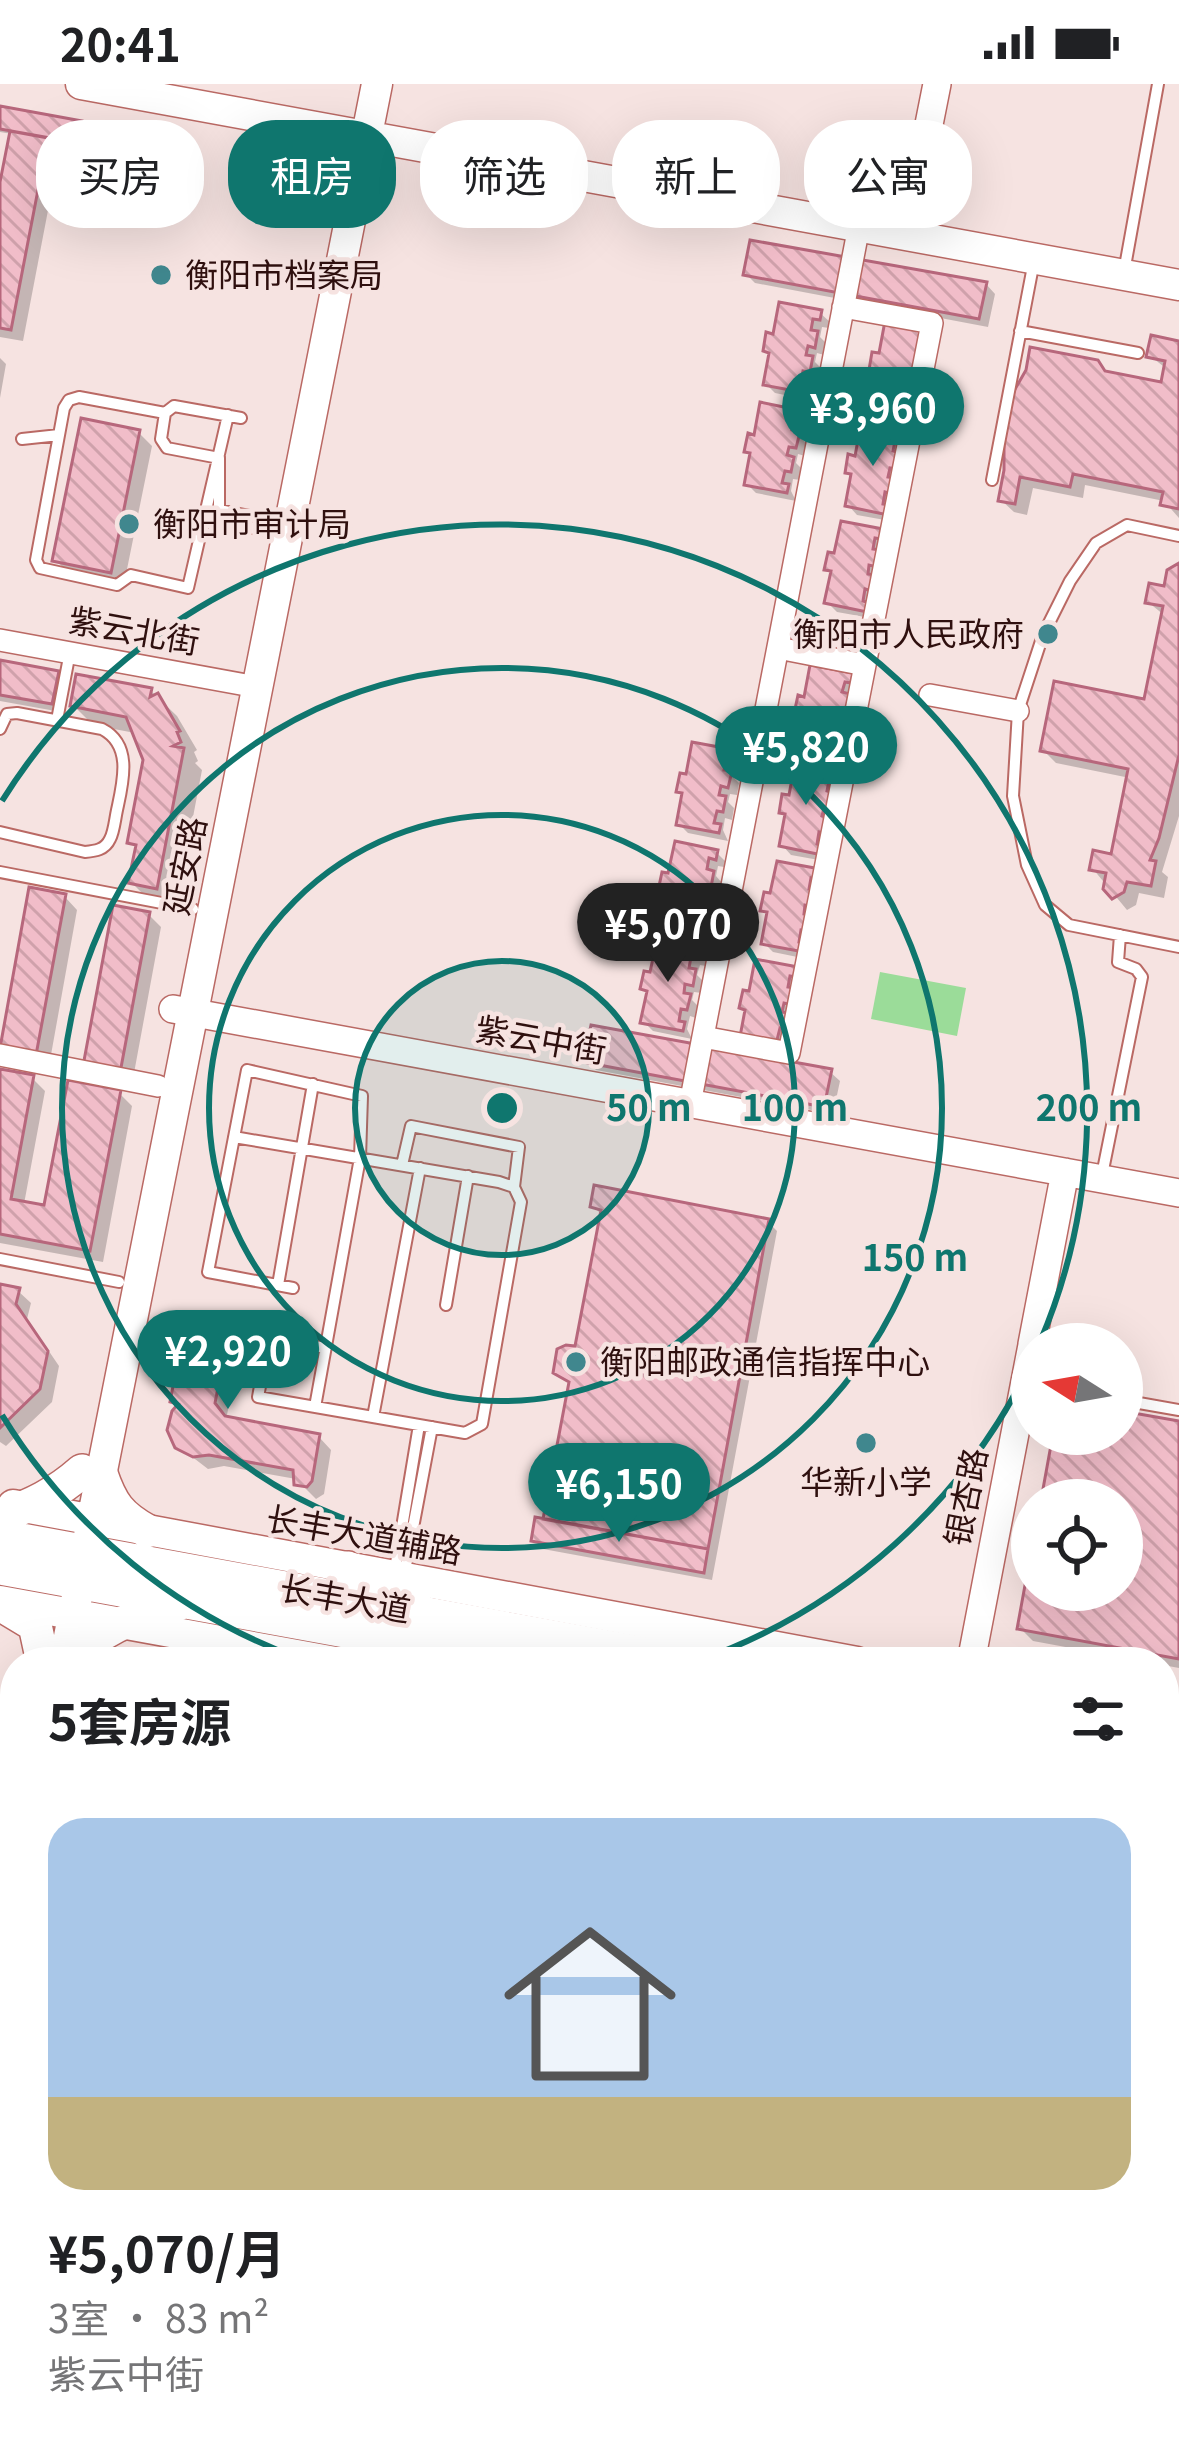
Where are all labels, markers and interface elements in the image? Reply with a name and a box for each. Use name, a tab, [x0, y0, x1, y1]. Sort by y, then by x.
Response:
text: 20:41	[60, 10, 181, 75]
chip: 买房	[36, 120, 204, 228]
chip: 租房	[228, 120, 396, 228]
chip: 筛选	[420, 120, 588, 228]
chip: 新上	[612, 120, 780, 228]
chip: 公寓	[804, 120, 972, 228]
place label: 衡阳市档案局	[185, 249, 383, 297]
marker: 衡阳市档案局	[148, 262, 174, 288]
pin: ¥3,960	[775, 367, 971, 469]
text: ¥3,960	[809, 378, 937, 434]
place label: 衡阳市审计局	[153, 498, 351, 546]
marker: 衡阳市审计局	[116, 511, 142, 537]
street label: 紫云北街	[65, 594, 204, 664]
place label: 衡阳市人民政府	[793, 608, 1024, 656]
marker: 衡阳市人民政府	[1035, 621, 1061, 647]
pin: ¥5,820	[708, 706, 904, 808]
text: ¥5,820	[742, 717, 870, 773]
street label: 延安路	[150, 812, 216, 919]
pin: ¥5,070	[570, 883, 766, 985]
text: ¥5,070	[604, 894, 732, 950]
street label: 紫云中街	[472, 1003, 611, 1073]
text: 50 m	[606, 1079, 692, 1131]
text: 100 m	[742, 1079, 848, 1131]
text: 200 m	[1036, 1079, 1142, 1131]
centre of rings	[481, 1087, 523, 1129]
text: 150 m	[862, 1229, 968, 1281]
pin: ¥2,920	[130, 1310, 326, 1412]
text: ¥2,920	[164, 1321, 292, 1377]
north arrow	[1011, 1323, 1143, 1455]
map controls	[1011, 1323, 1143, 1611]
place label: 衡阳邮政通信指挥中心	[600, 1336, 930, 1384]
marker: 衡阳邮政通信指挥中心	[563, 1349, 589, 1375]
marker: 华新小学	[853, 1430, 879, 1456]
pin: ¥6,150	[521, 1443, 717, 1545]
street label: 银杏路	[931, 1443, 997, 1550]
text: ¥6,150	[555, 1454, 683, 1510]
place label: 华新小学	[800, 1456, 932, 1504]
button: locate	[1011, 1479, 1143, 1611]
street label: 长丰大道辅路	[263, 1492, 466, 1574]
street label: 长丰大道	[276, 1562, 415, 1632]
text: 5套房源	[48, 1682, 231, 1756]
icon: filters	[1065, 1686, 1131, 1752]
icon: home	[482, 1896, 698, 2112]
text: ¥5,070/月	[48, 2214, 286, 2288]
text: 3室 · 83 m²	[48, 2288, 269, 2344]
text: 紫云中街	[48, 2344, 204, 2400]

